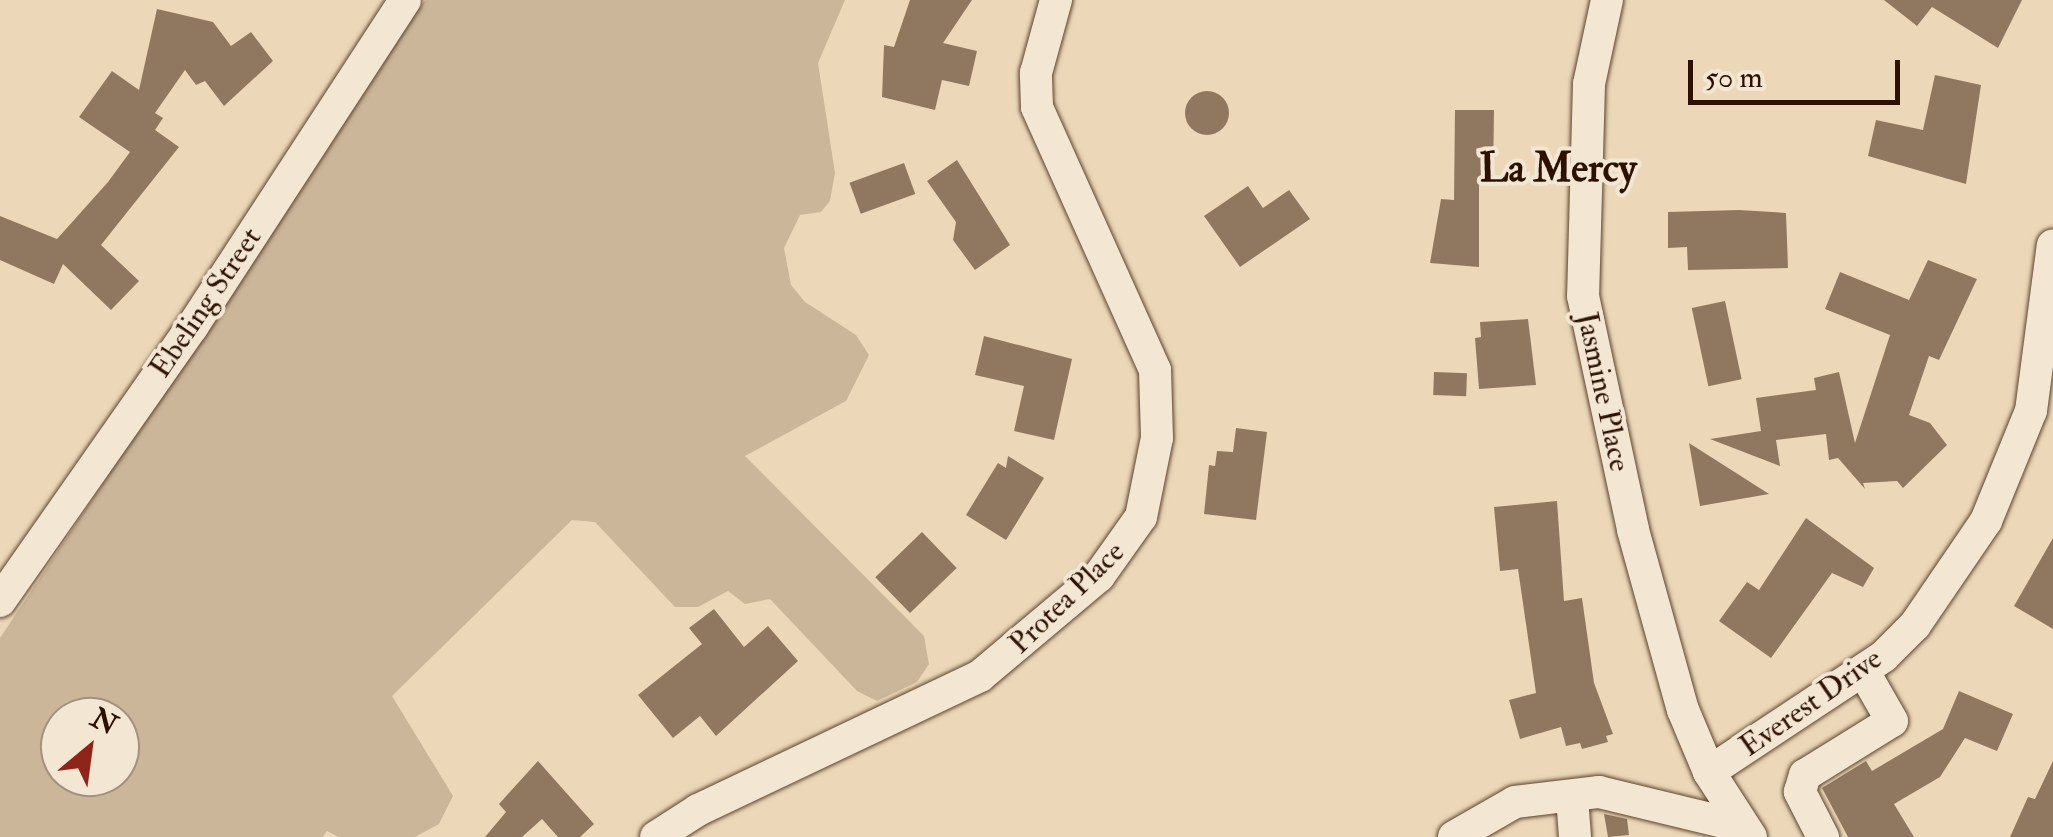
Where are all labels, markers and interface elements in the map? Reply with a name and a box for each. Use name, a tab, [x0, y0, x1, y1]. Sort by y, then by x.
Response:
scale bar	[1693, 40, 1906, 102]
text: 50 m	[1705, 59, 1763, 96]
district label: La Mercy	[1479, 145, 1637, 193]
street label: Ebeling Street	[143, 221, 269, 385]
street label: Jasmine Place	[1569, 309, 1637, 475]
street label: Protea Place	[1002, 534, 1132, 662]
street label: Everest Drive	[1733, 641, 1889, 765]
north arrow	[40, 697, 140, 797]
text: N	[84, 701, 123, 743]

